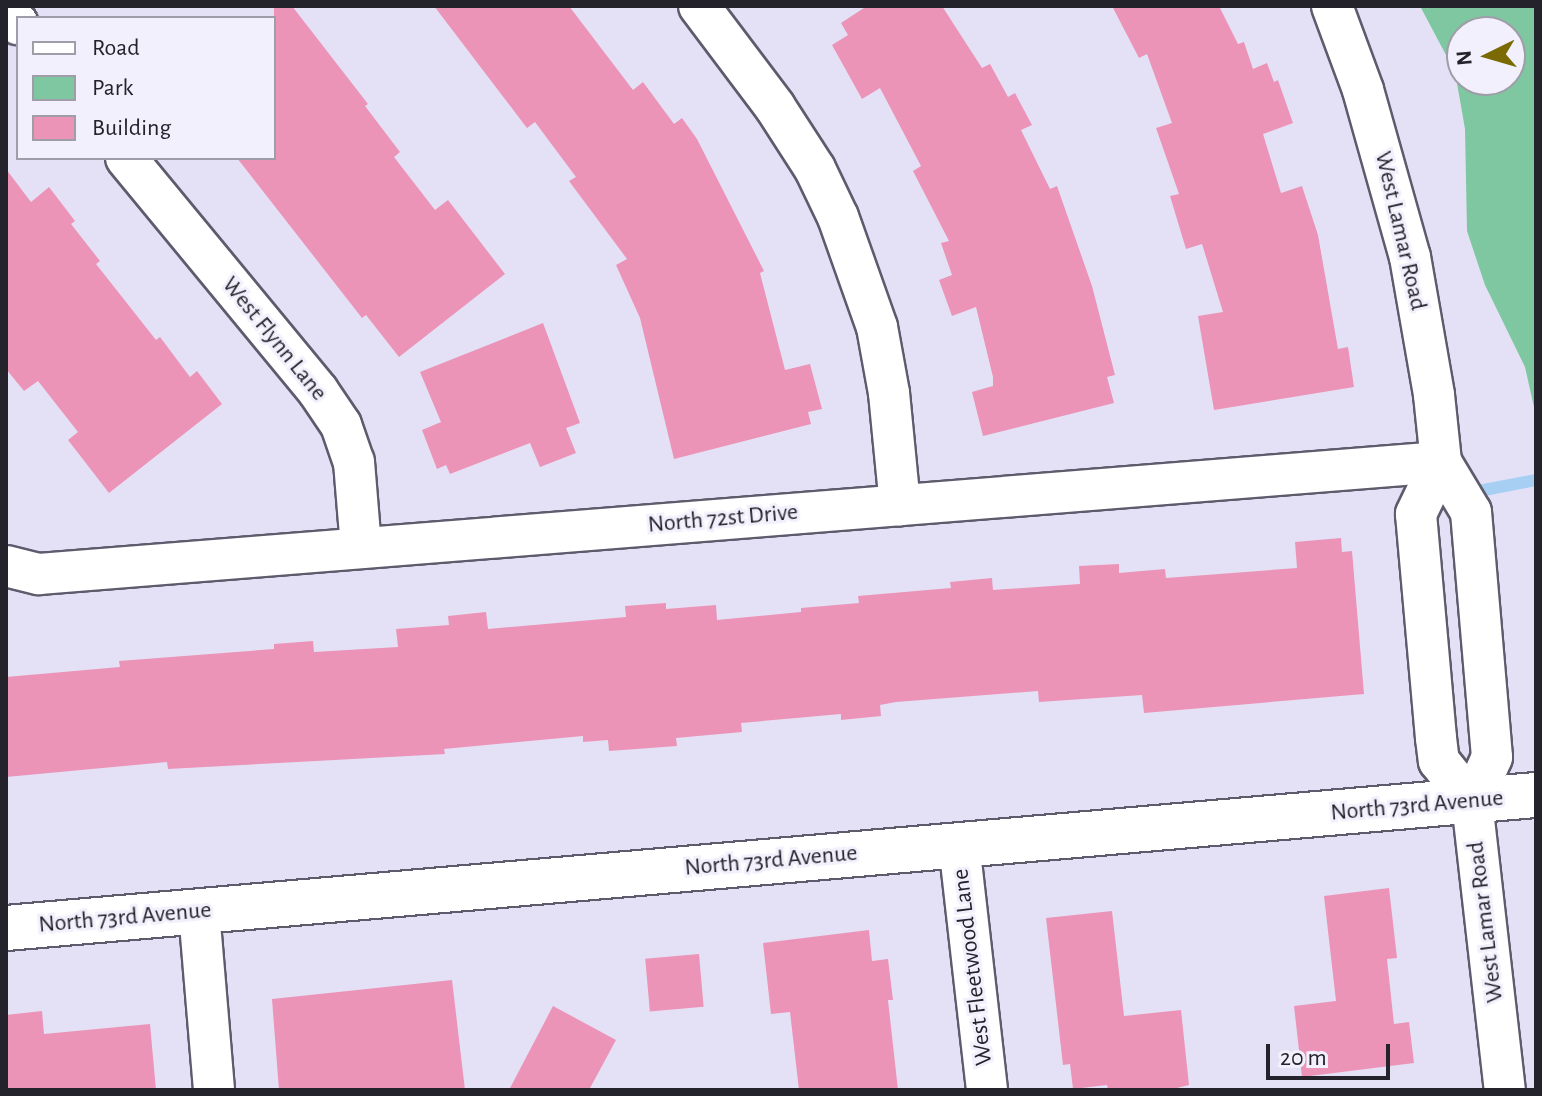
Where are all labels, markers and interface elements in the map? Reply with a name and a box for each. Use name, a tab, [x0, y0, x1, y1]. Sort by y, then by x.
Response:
legend	[16, 16, 276, 160]
north arrow	[1446, 16, 1526, 96]
text: Road	[92, 36, 140, 60]
text: N	[1452, 49, 1476, 67]
text: Park	[92, 76, 133, 100]
text: Building	[92, 116, 171, 140]
street label: West Lamar Road	[1368, 149, 1432, 313]
street label: West Flynn Lane	[215, 271, 333, 407]
street label: North 72st Drive	[647, 498, 799, 540]
street label: North 73rd Avenue	[1329, 784, 1505, 828]
street label: North 73rd Avenue	[683, 839, 859, 883]
street label: West Lamar Road	[1462, 840, 1510, 1004]
street label: West Fleetwood Lane	[947, 867, 999, 1067]
street label: North 73rd Avenue	[37, 896, 213, 940]
scale bar	[1270, 1028, 1394, 1078]
text: 20 m	[1280, 1046, 1327, 1070]

